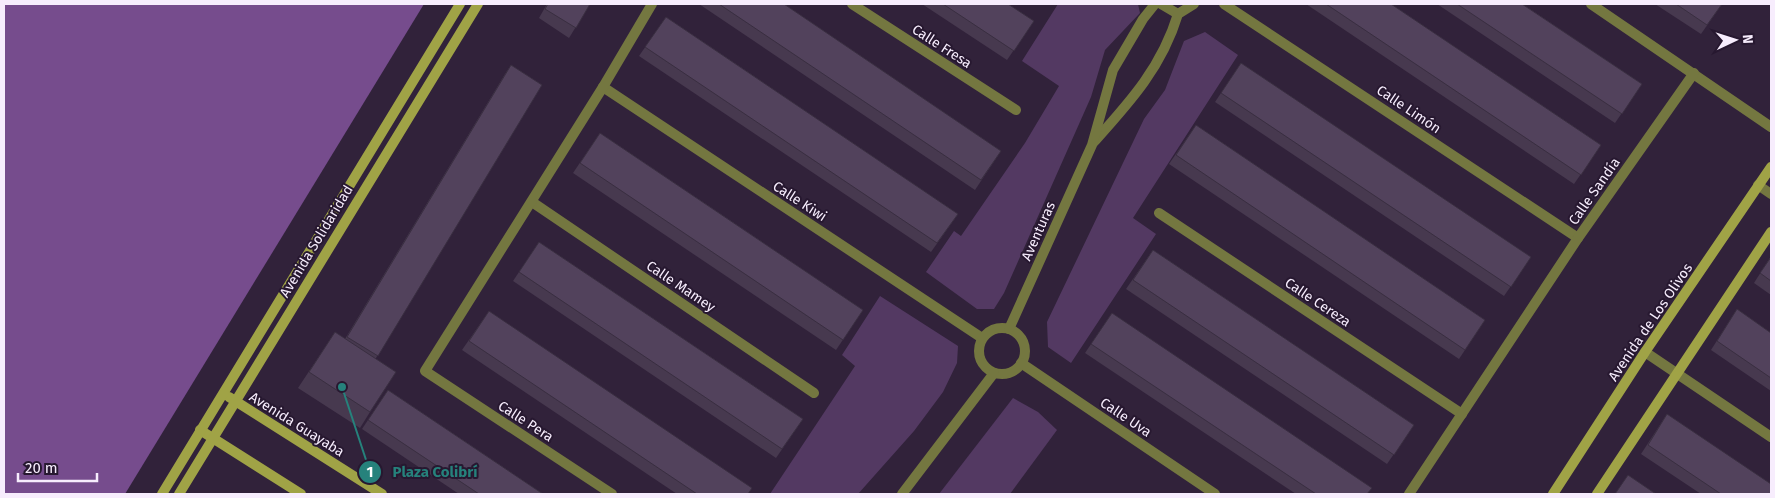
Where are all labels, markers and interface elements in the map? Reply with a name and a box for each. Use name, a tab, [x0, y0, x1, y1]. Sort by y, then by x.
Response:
north arrow	[1710, 15, 1760, 65]
street label: Calle Fresa	[909, 21, 975, 72]
text: N	[1739, 34, 1756, 44]
street label: Calle Limón	[1373, 82, 1444, 137]
street label: Calle Sandía	[1565, 154, 1624, 228]
street label: Calle Kiwi	[770, 178, 830, 225]
street label: Avenida Solidaridad	[276, 182, 357, 300]
street label: Aventuras	[1018, 199, 1059, 263]
street label: Calle Mamey	[643, 257, 719, 316]
street label: Avenida de Los Olivos	[1605, 260, 1696, 384]
street label: Calle Cereza	[1282, 274, 1354, 331]
street label: Avenida Guayaba	[246, 388, 347, 460]
street label: Calle Uva	[1097, 394, 1155, 441]
street label: Calle Pera	[495, 397, 557, 446]
scale bar	[18, 450, 96, 482]
callout: Plaza Colibrí	[357, 457, 487, 487]
text: 20 m	[25, 459, 58, 477]
text: 1	[367, 463, 373, 481]
text: Plaza Colibrí	[393, 463, 478, 481]

